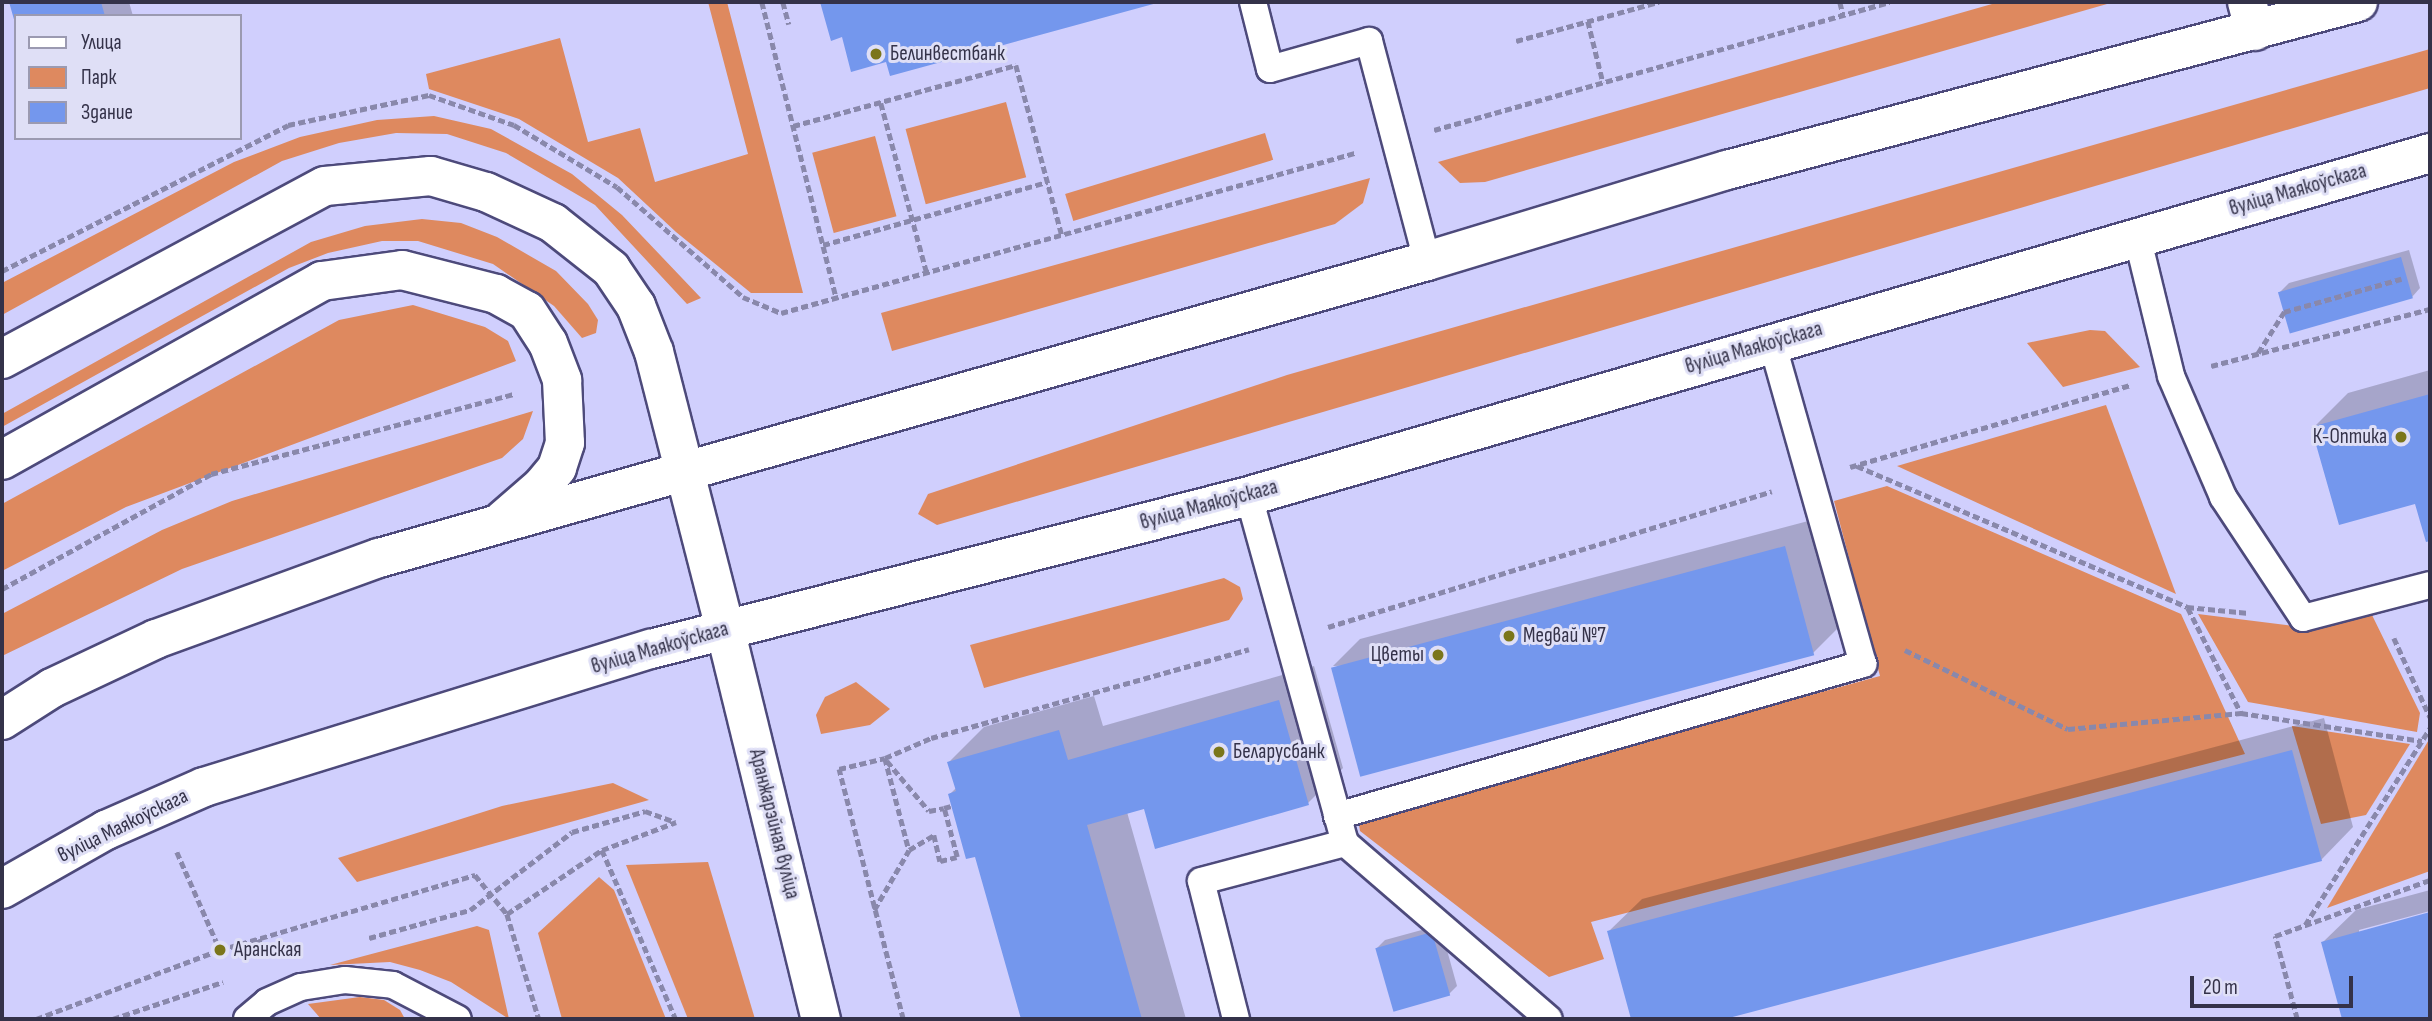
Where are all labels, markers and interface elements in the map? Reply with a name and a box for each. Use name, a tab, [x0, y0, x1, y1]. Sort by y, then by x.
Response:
legend	[14, 14, 242, 140]
text: Улица	[81, 30, 122, 55]
place label: Белинвестбанк	[890, 41, 1005, 67]
marker: Белинвестбанк	[868, 46, 884, 62]
text: Парк	[81, 65, 116, 90]
text: Здание	[81, 100, 133, 125]
street label: вуліца Маякоўскага	[2227, 158, 2369, 222]
street label: вуліца Маякоўскага	[1683, 316, 1825, 380]
place label: К-Оптика	[2313, 424, 2387, 450]
marker: К-Оптика	[2393, 429, 2409, 445]
street label: вуліца Маякоўскага	[1137, 475, 1281, 535]
street label: вуліца Маякоўскага	[589, 616, 731, 680]
place label: Медвай №7	[1523, 623, 1606, 649]
marker: Медвай №7	[1501, 628, 1517, 644]
place label: Цветы	[1371, 642, 1424, 668]
marker: Цветы	[1430, 647, 1446, 663]
place label: Беларусбанк	[1233, 739, 1325, 765]
marker: Беларусбанк	[1211, 744, 1227, 760]
street label: Аранжарэйная вуліца	[743, 746, 805, 902]
street label: вуліца Маякоўскага	[54, 784, 192, 868]
place label: Аранская	[234, 937, 301, 963]
marker: Аранская	[212, 942, 228, 958]
scale bar	[2194, 962, 2357, 1006]
text: 20 m	[2203, 975, 2238, 1000]

